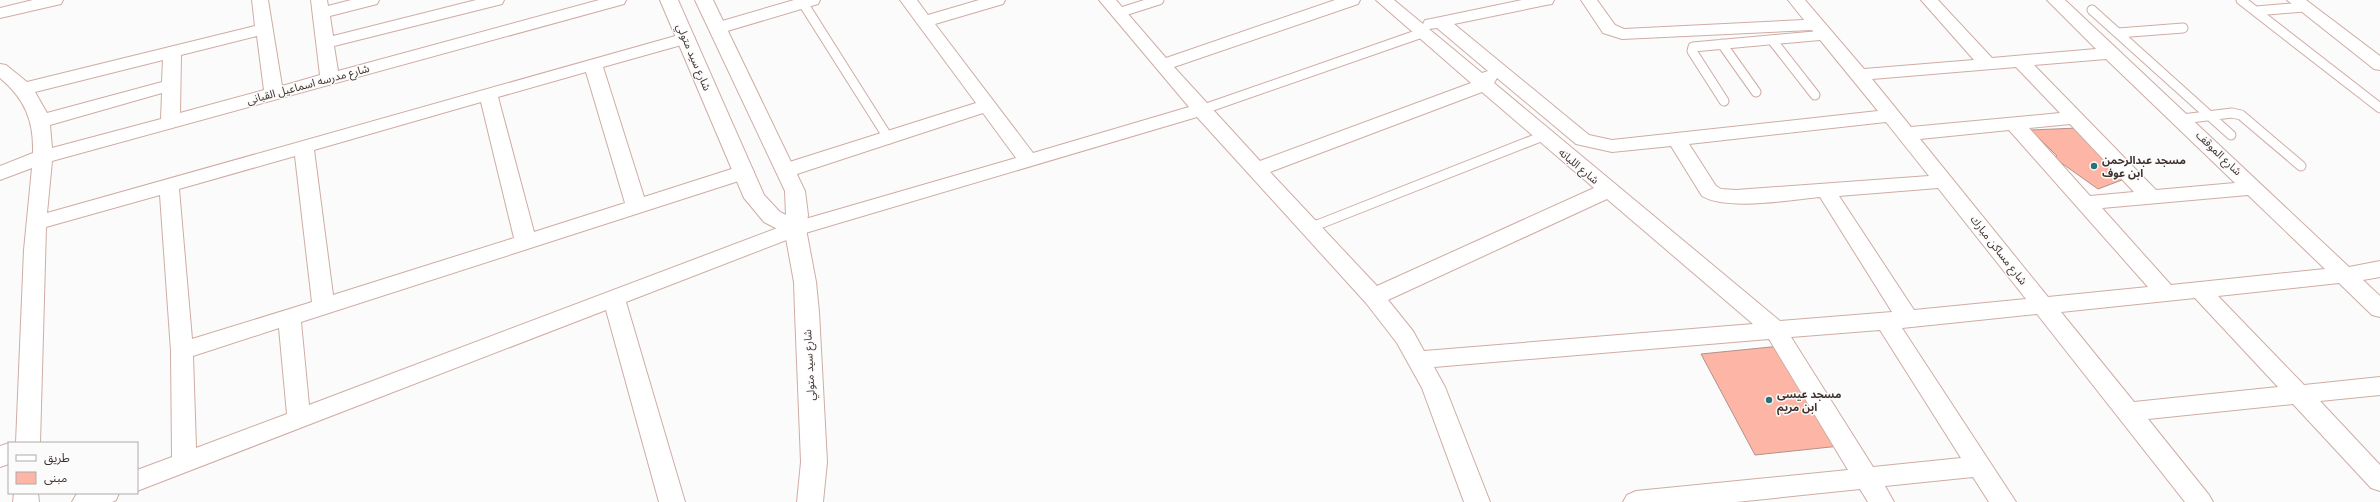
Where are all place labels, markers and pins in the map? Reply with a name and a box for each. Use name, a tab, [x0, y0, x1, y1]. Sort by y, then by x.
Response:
place label: مسجد عبدالرحمن ابن عوف	[2102, 153, 2186, 180]
marker: مسجد عبدالرحمن ابن عوف	[2089, 161, 2099, 171]
place label: مسجد عيسى ابن مريم	[1777, 387, 1841, 416]
marker: مسجد عيسى ابن مريم	[1764, 395, 1774, 405]

